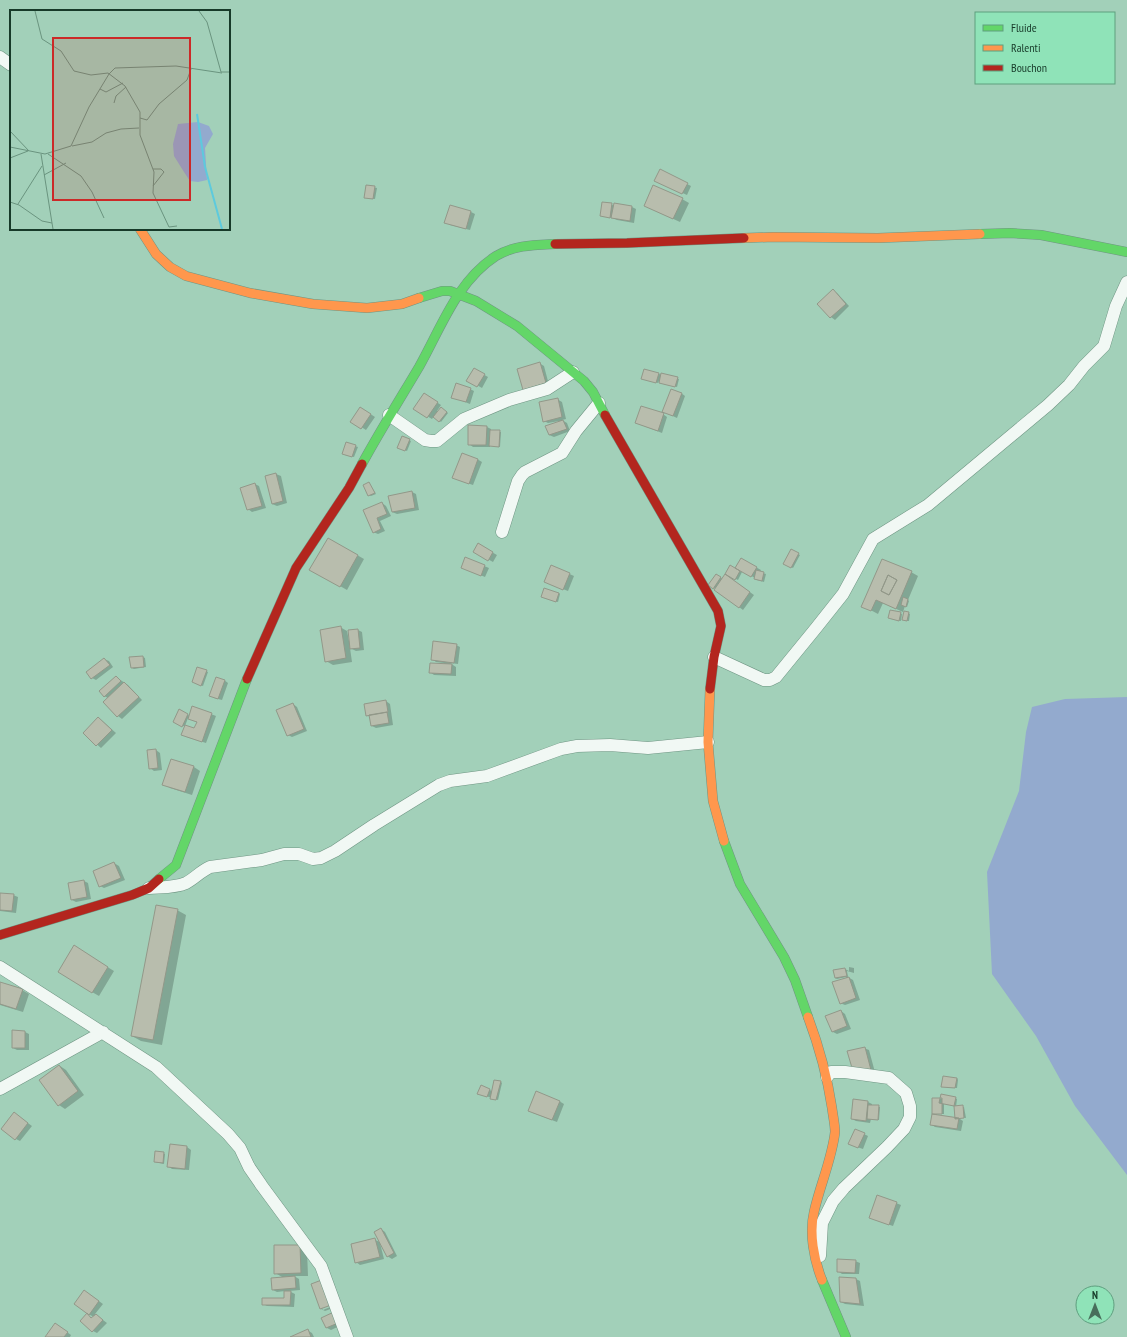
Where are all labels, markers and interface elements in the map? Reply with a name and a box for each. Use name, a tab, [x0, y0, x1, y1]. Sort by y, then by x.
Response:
inset map	[10, 10, 230, 230]
legend	[975, 12, 1115, 84]
text: Fluide	[1011, 20, 1037, 35]
text: Ralenti	[1011, 40, 1040, 55]
text: Bouchon	[1011, 60, 1047, 75]
north arrow	[1075, 1285, 1115, 1325]
text: N	[1092, 1288, 1098, 1302]

